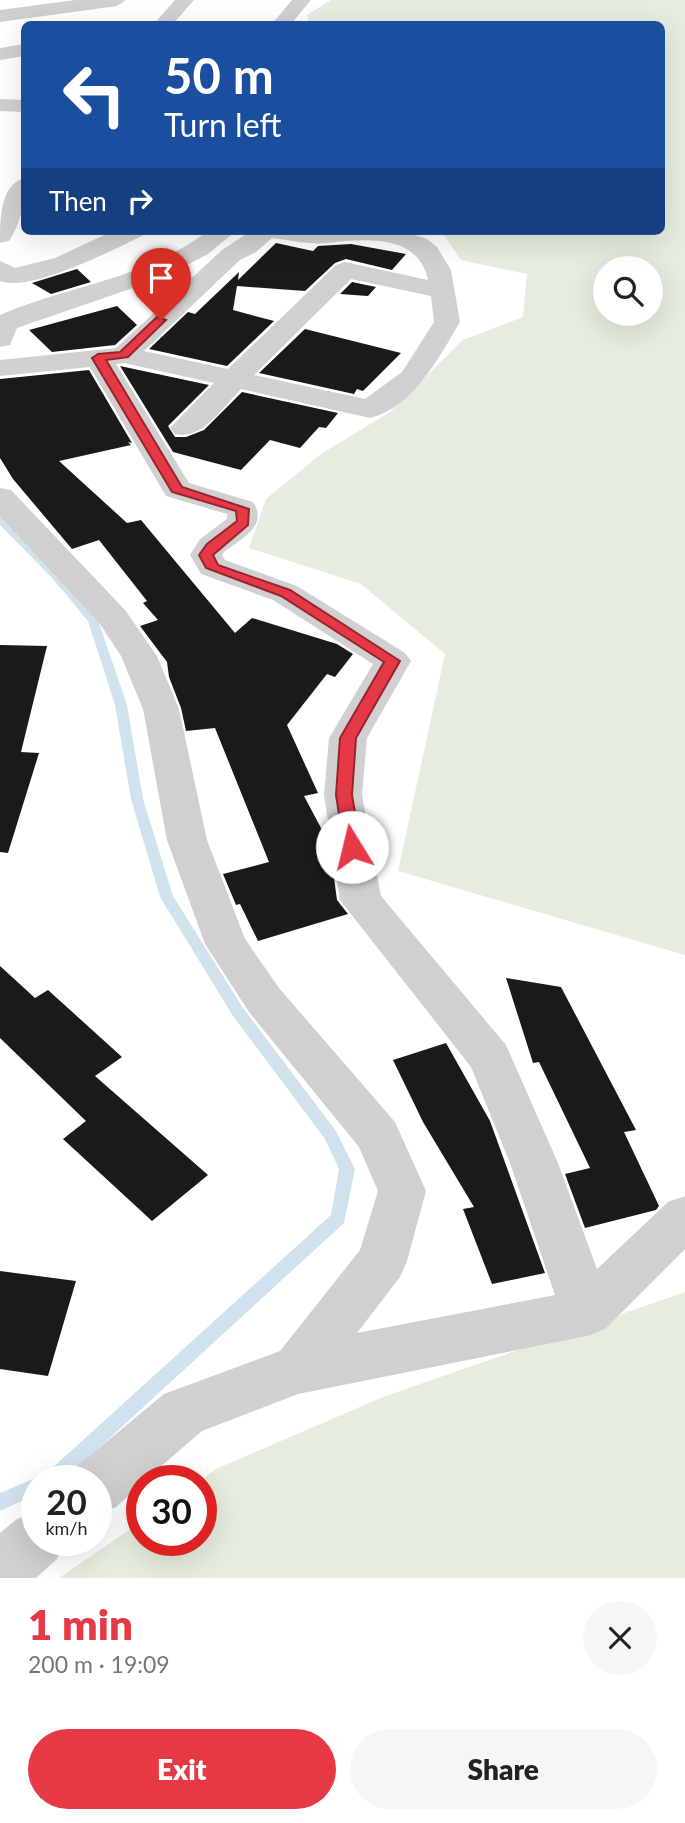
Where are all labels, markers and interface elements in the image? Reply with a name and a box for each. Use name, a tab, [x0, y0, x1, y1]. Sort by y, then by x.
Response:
text: 50 m	[164, 46, 274, 104]
icon: left	[49, 49, 140, 140]
text: Turn left	[164, 105, 281, 144]
icon: right	[121, 182, 159, 220]
text: Then	[49, 185, 107, 217]
pin	[131, 248, 191, 320]
map controls	[593, 256, 663, 326]
button: search	[593, 256, 663, 326]
icon: arrive	[142, 259, 180, 297]
position arrow	[315, 810, 389, 884]
speed limit sign: 30	[126, 1465, 217, 1556]
text: 20	[46, 1480, 87, 1522]
text: km/h	[45, 1517, 88, 1539]
text: 1 min	[28, 1599, 133, 1649]
button: close	[583, 1601, 657, 1675]
text: 200 m · 19:09	[28, 1650, 170, 1678]
button: Exit	[28, 1729, 336, 1809]
button: Share	[350, 1729, 657, 1809]

